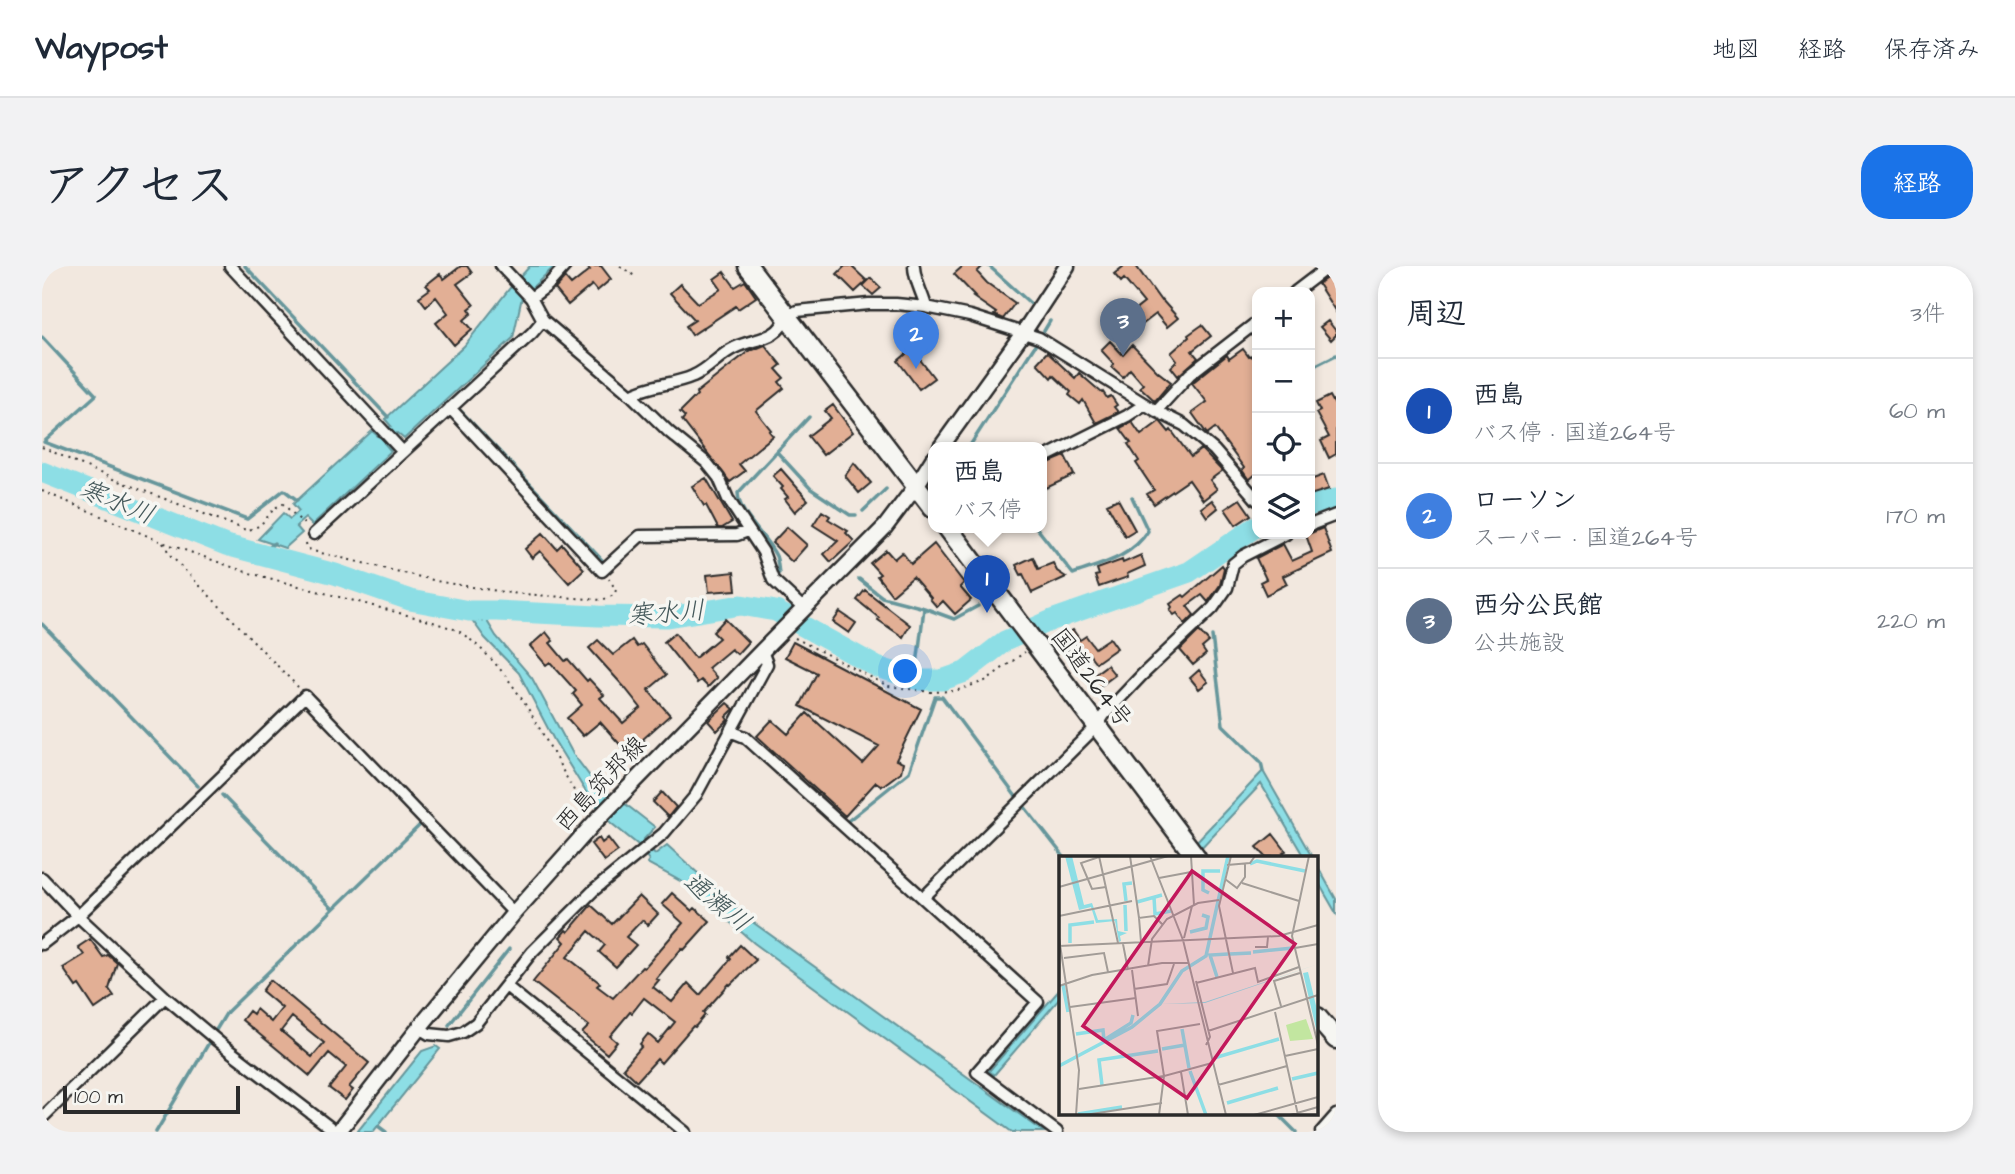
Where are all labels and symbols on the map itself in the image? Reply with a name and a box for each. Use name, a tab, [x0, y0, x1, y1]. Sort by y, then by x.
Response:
pin: 3	[1100, 298, 1146, 356]
pin: 2	[893, 311, 939, 369]
water label: 寒水川	[74, 471, 160, 533]
pin: 1	[964, 555, 1010, 613]
water label: 寒水川	[626, 592, 706, 634]
street label: 国道264号	[1042, 621, 1140, 735]
your location	[888, 654, 922, 688]
street label: 西島筑邦線	[548, 729, 654, 839]
inset map	[1059, 856, 1318, 1114]
water label: 通瀬川	[675, 863, 759, 941]
scale bar	[63, 1083, 240, 1115]

